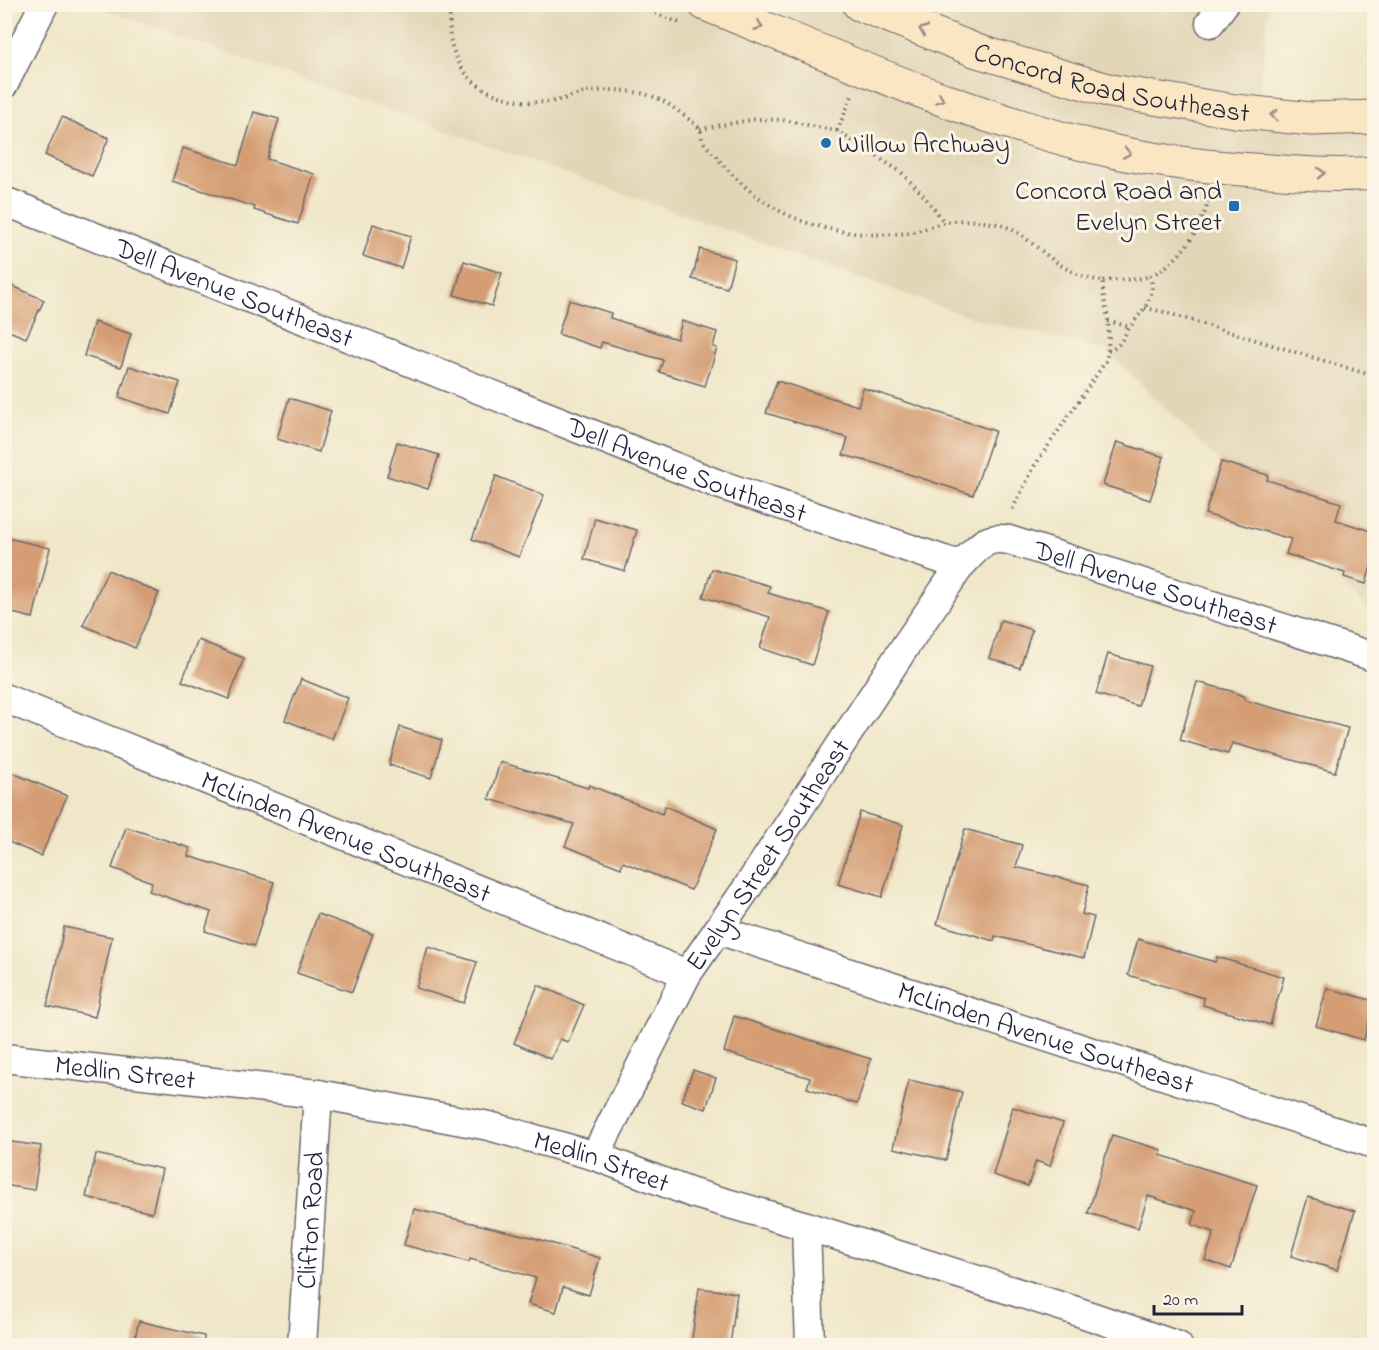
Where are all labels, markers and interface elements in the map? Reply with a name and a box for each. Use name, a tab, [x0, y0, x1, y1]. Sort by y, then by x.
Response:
one-way arrow	[753, 19, 764, 31]
one-way arrow	[918, 25, 929, 37]
street label: Concord Road Southeast	[969, 34, 1251, 134]
one-way arrow	[935, 91, 945, 104]
one-way arrow	[1270, 109, 1279, 122]
place label: Willow Archway	[838, 126, 1010, 165]
marker: Willow Archway	[819, 136, 833, 150]
one-way arrow	[1123, 147, 1132, 159]
one-way arrow	[1316, 167, 1325, 179]
place label: Concord Road and Evelyn Street	[1015, 173, 1222, 243]
marker: Concord Road and Evelyn Street	[1227, 199, 1241, 213]
street label: Dell Avenue Southeast	[108, 230, 359, 360]
street label: Dell Avenue Southeast	[559, 409, 811, 534]
street label: Dell Avenue Southeast	[1027, 532, 1282, 647]
street label: Evelyn Street Southeast	[678, 732, 861, 980]
street label: McLinden Avenue Southeast	[194, 762, 496, 915]
street label: McLinden Avenue Southeast	[892, 973, 1198, 1106]
street label: Medlin Street	[53, 1047, 197, 1102]
street label: Medlin Street	[529, 1123, 674, 1205]
street label: Clifton Road	[289, 1150, 336, 1290]
scale bar	[1154, 1278, 1242, 1316]
text: 20 m	[1163, 1288, 1198, 1314]

